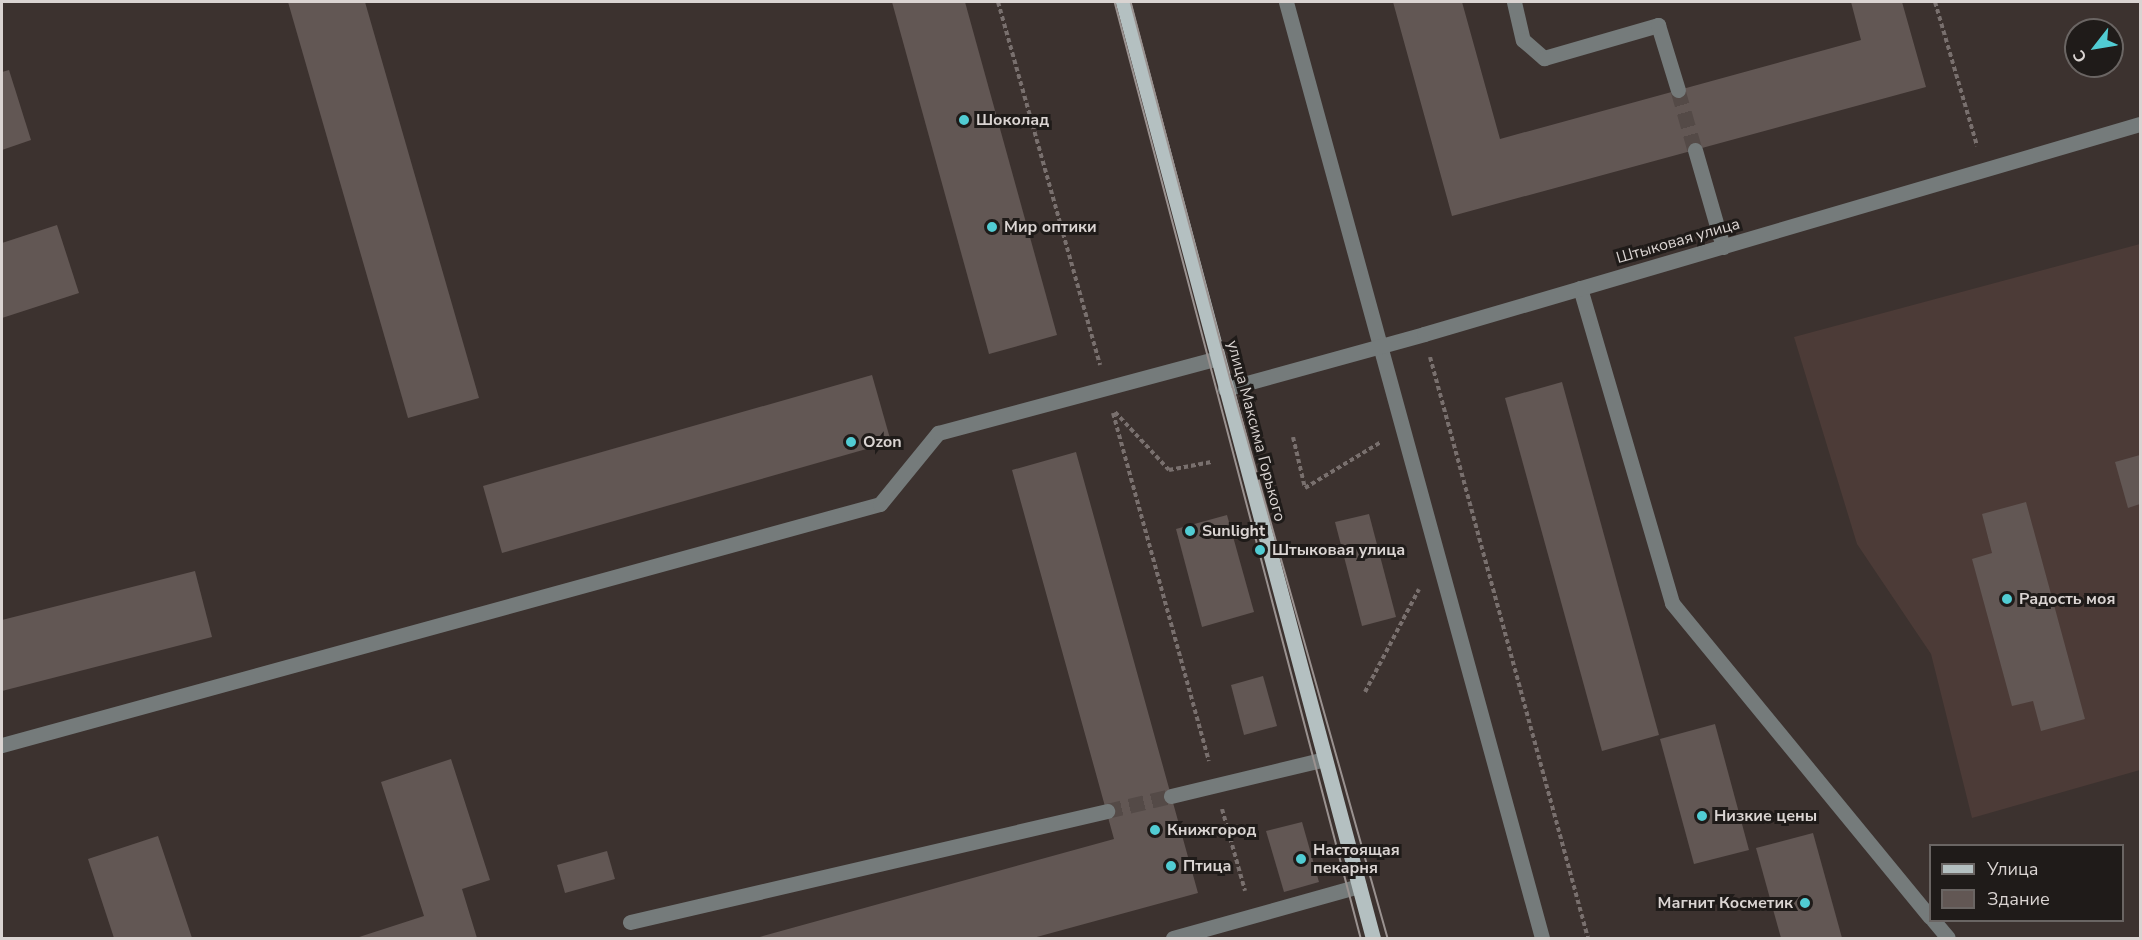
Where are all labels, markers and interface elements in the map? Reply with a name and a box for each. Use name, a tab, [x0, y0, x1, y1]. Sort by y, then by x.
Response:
north arrow	[2064, 18, 2124, 78]
text: С	[2068, 46, 2093, 67]
place label: Шоколад	[976, 110, 1049, 130]
marker: Шоколад	[957, 113, 971, 127]
street label: Штыковая улица	[1614, 214, 1742, 268]
place label: Мир оптики	[1004, 217, 1097, 237]
marker: Мир оптики	[985, 220, 999, 234]
street label: улица Максима Горького	[1223, 338, 1289, 524]
place label: Ozon	[863, 432, 902, 452]
marker: Ozon	[844, 435, 858, 449]
place label: Sunlight	[1202, 521, 1265, 541]
marker: Sunlight	[1183, 524, 1197, 538]
place label: Штыковая улица	[1272, 540, 1405, 560]
marker: Штыковая улица	[1253, 543, 1267, 557]
place label: Радость моя	[2019, 589, 2115, 609]
marker: Радость моя	[2000, 592, 2014, 606]
place label: Низкие цены	[1714, 806, 1817, 826]
marker: Низкие цены	[1695, 809, 1709, 823]
place label: Книжгород	[1167, 820, 1256, 840]
marker: Книжгород	[1148, 823, 1162, 837]
place label: Настоящая пекарня	[1313, 840, 1400, 878]
legend	[1929, 844, 2124, 922]
marker: Настоящая пекарня	[1294, 852, 1308, 866]
place label: Птица	[1183, 856, 1231, 876]
text: Улица	[1987, 857, 2038, 881]
marker: Птица	[1164, 859, 1178, 873]
text: Здание	[1987, 887, 2050, 911]
place label: Магнит Косметик	[1658, 893, 1793, 913]
marker: Магнит Косметик	[1798, 896, 1812, 910]

